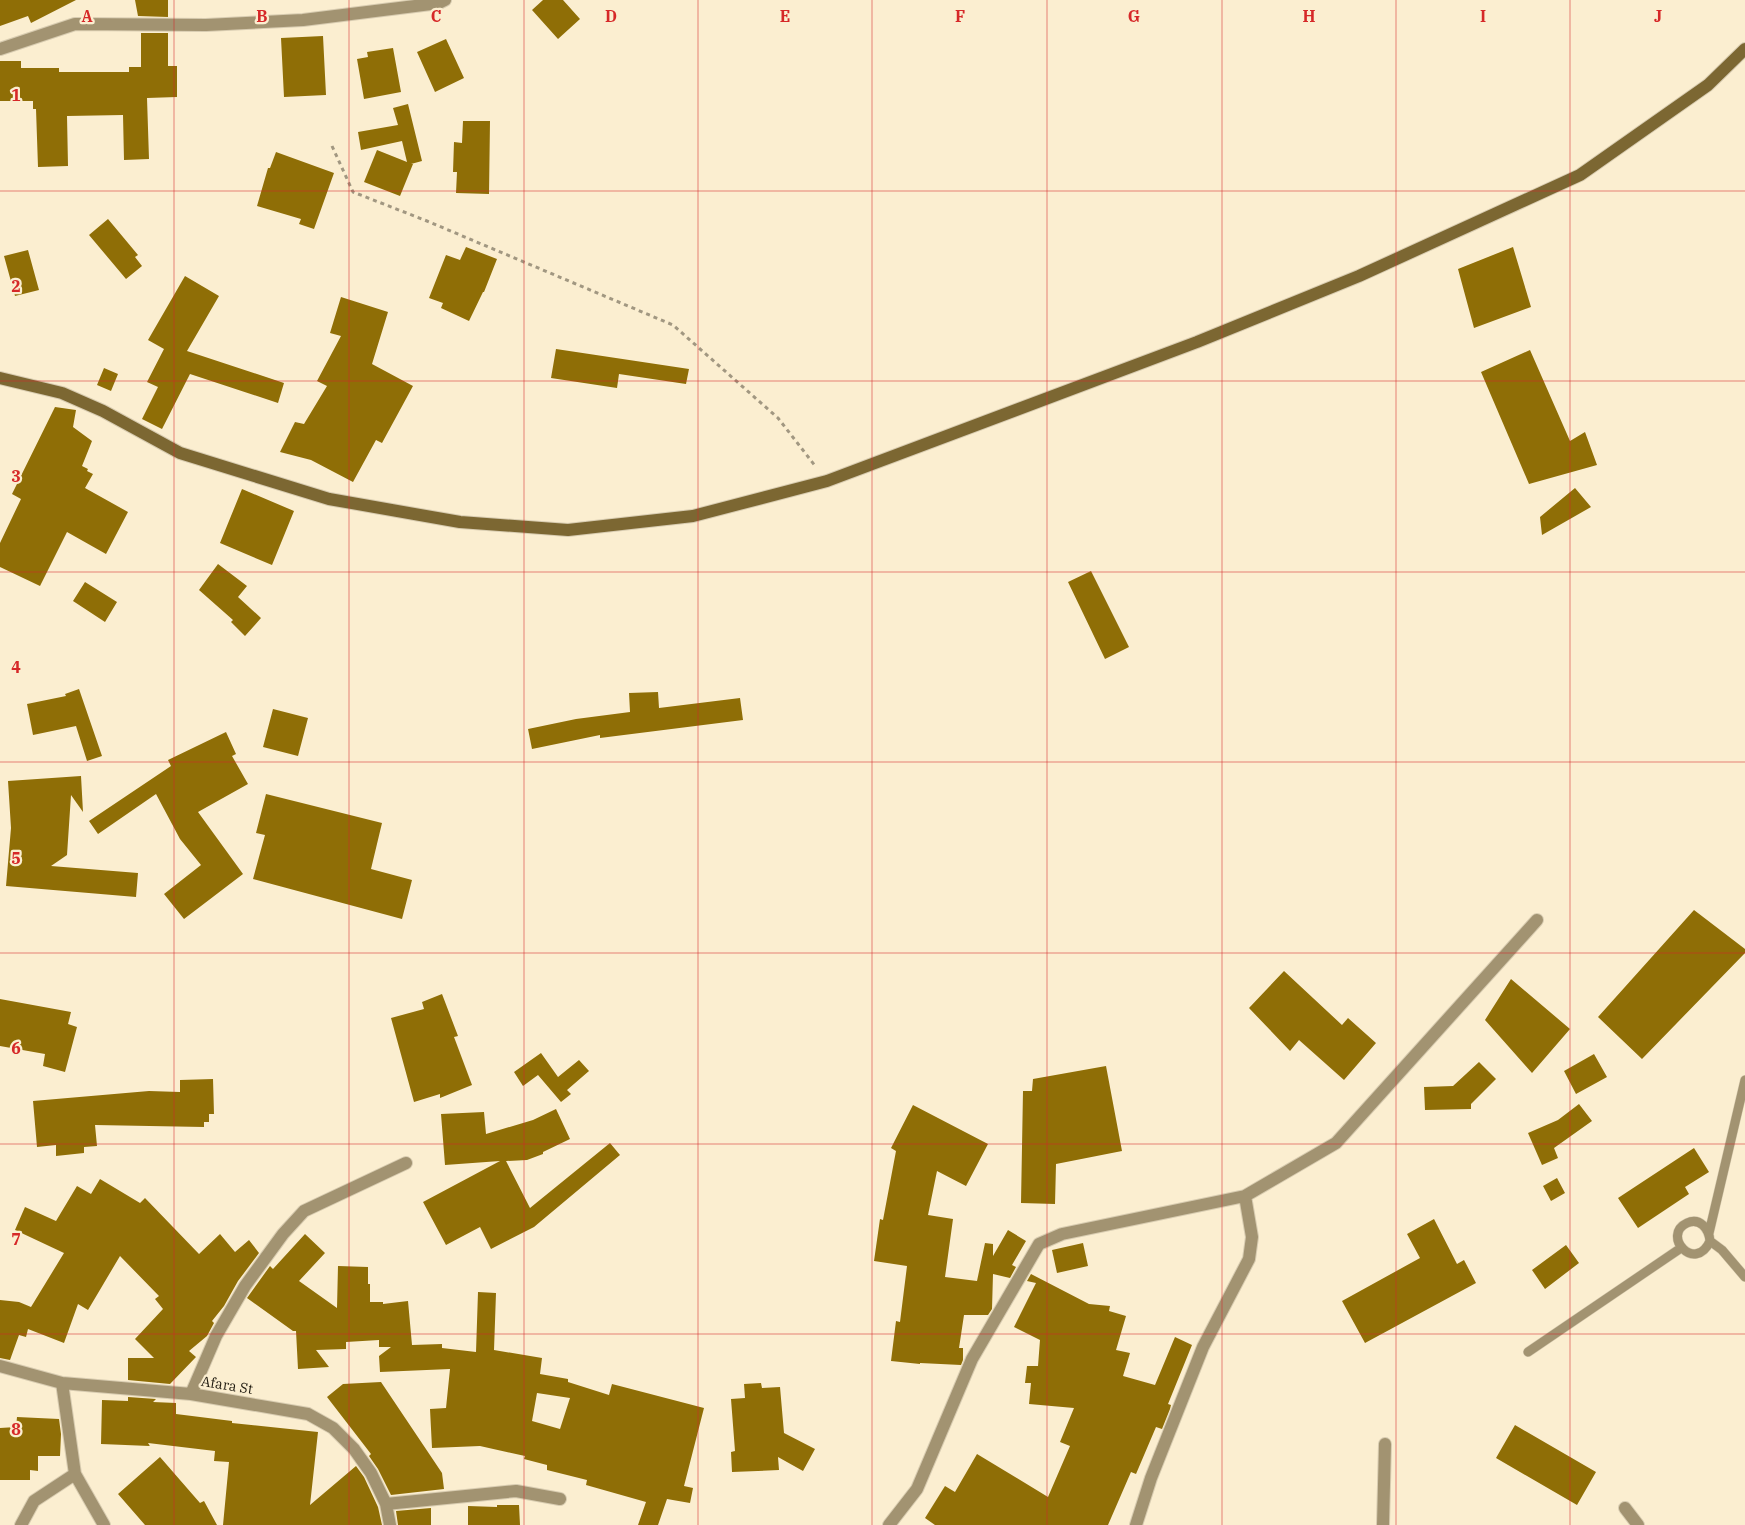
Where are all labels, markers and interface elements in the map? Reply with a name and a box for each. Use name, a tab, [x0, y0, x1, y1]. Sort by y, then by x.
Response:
text: A	[81, 6, 93, 26]
text: B	[256, 6, 268, 26]
text: C	[431, 6, 441, 26]
text: D	[605, 6, 617, 26]
text: E	[780, 6, 790, 26]
text: F	[955, 6, 965, 26]
text: G	[1128, 6, 1140, 26]
text: H	[1303, 6, 1316, 26]
text: I	[1480, 6, 1486, 26]
text: J	[1654, 6, 1662, 26]
text: 1	[11, 85, 21, 105]
text: 2	[11, 276, 21, 296]
text: 3	[11, 466, 21, 486]
text: 4	[11, 657, 21, 677]
text: 5	[11, 848, 21, 868]
text: 6	[11, 1038, 21, 1058]
text: 7	[11, 1229, 21, 1249]
street label: Afara St	[200, 1372, 254, 1398]
text: 8	[11, 1419, 21, 1439]

